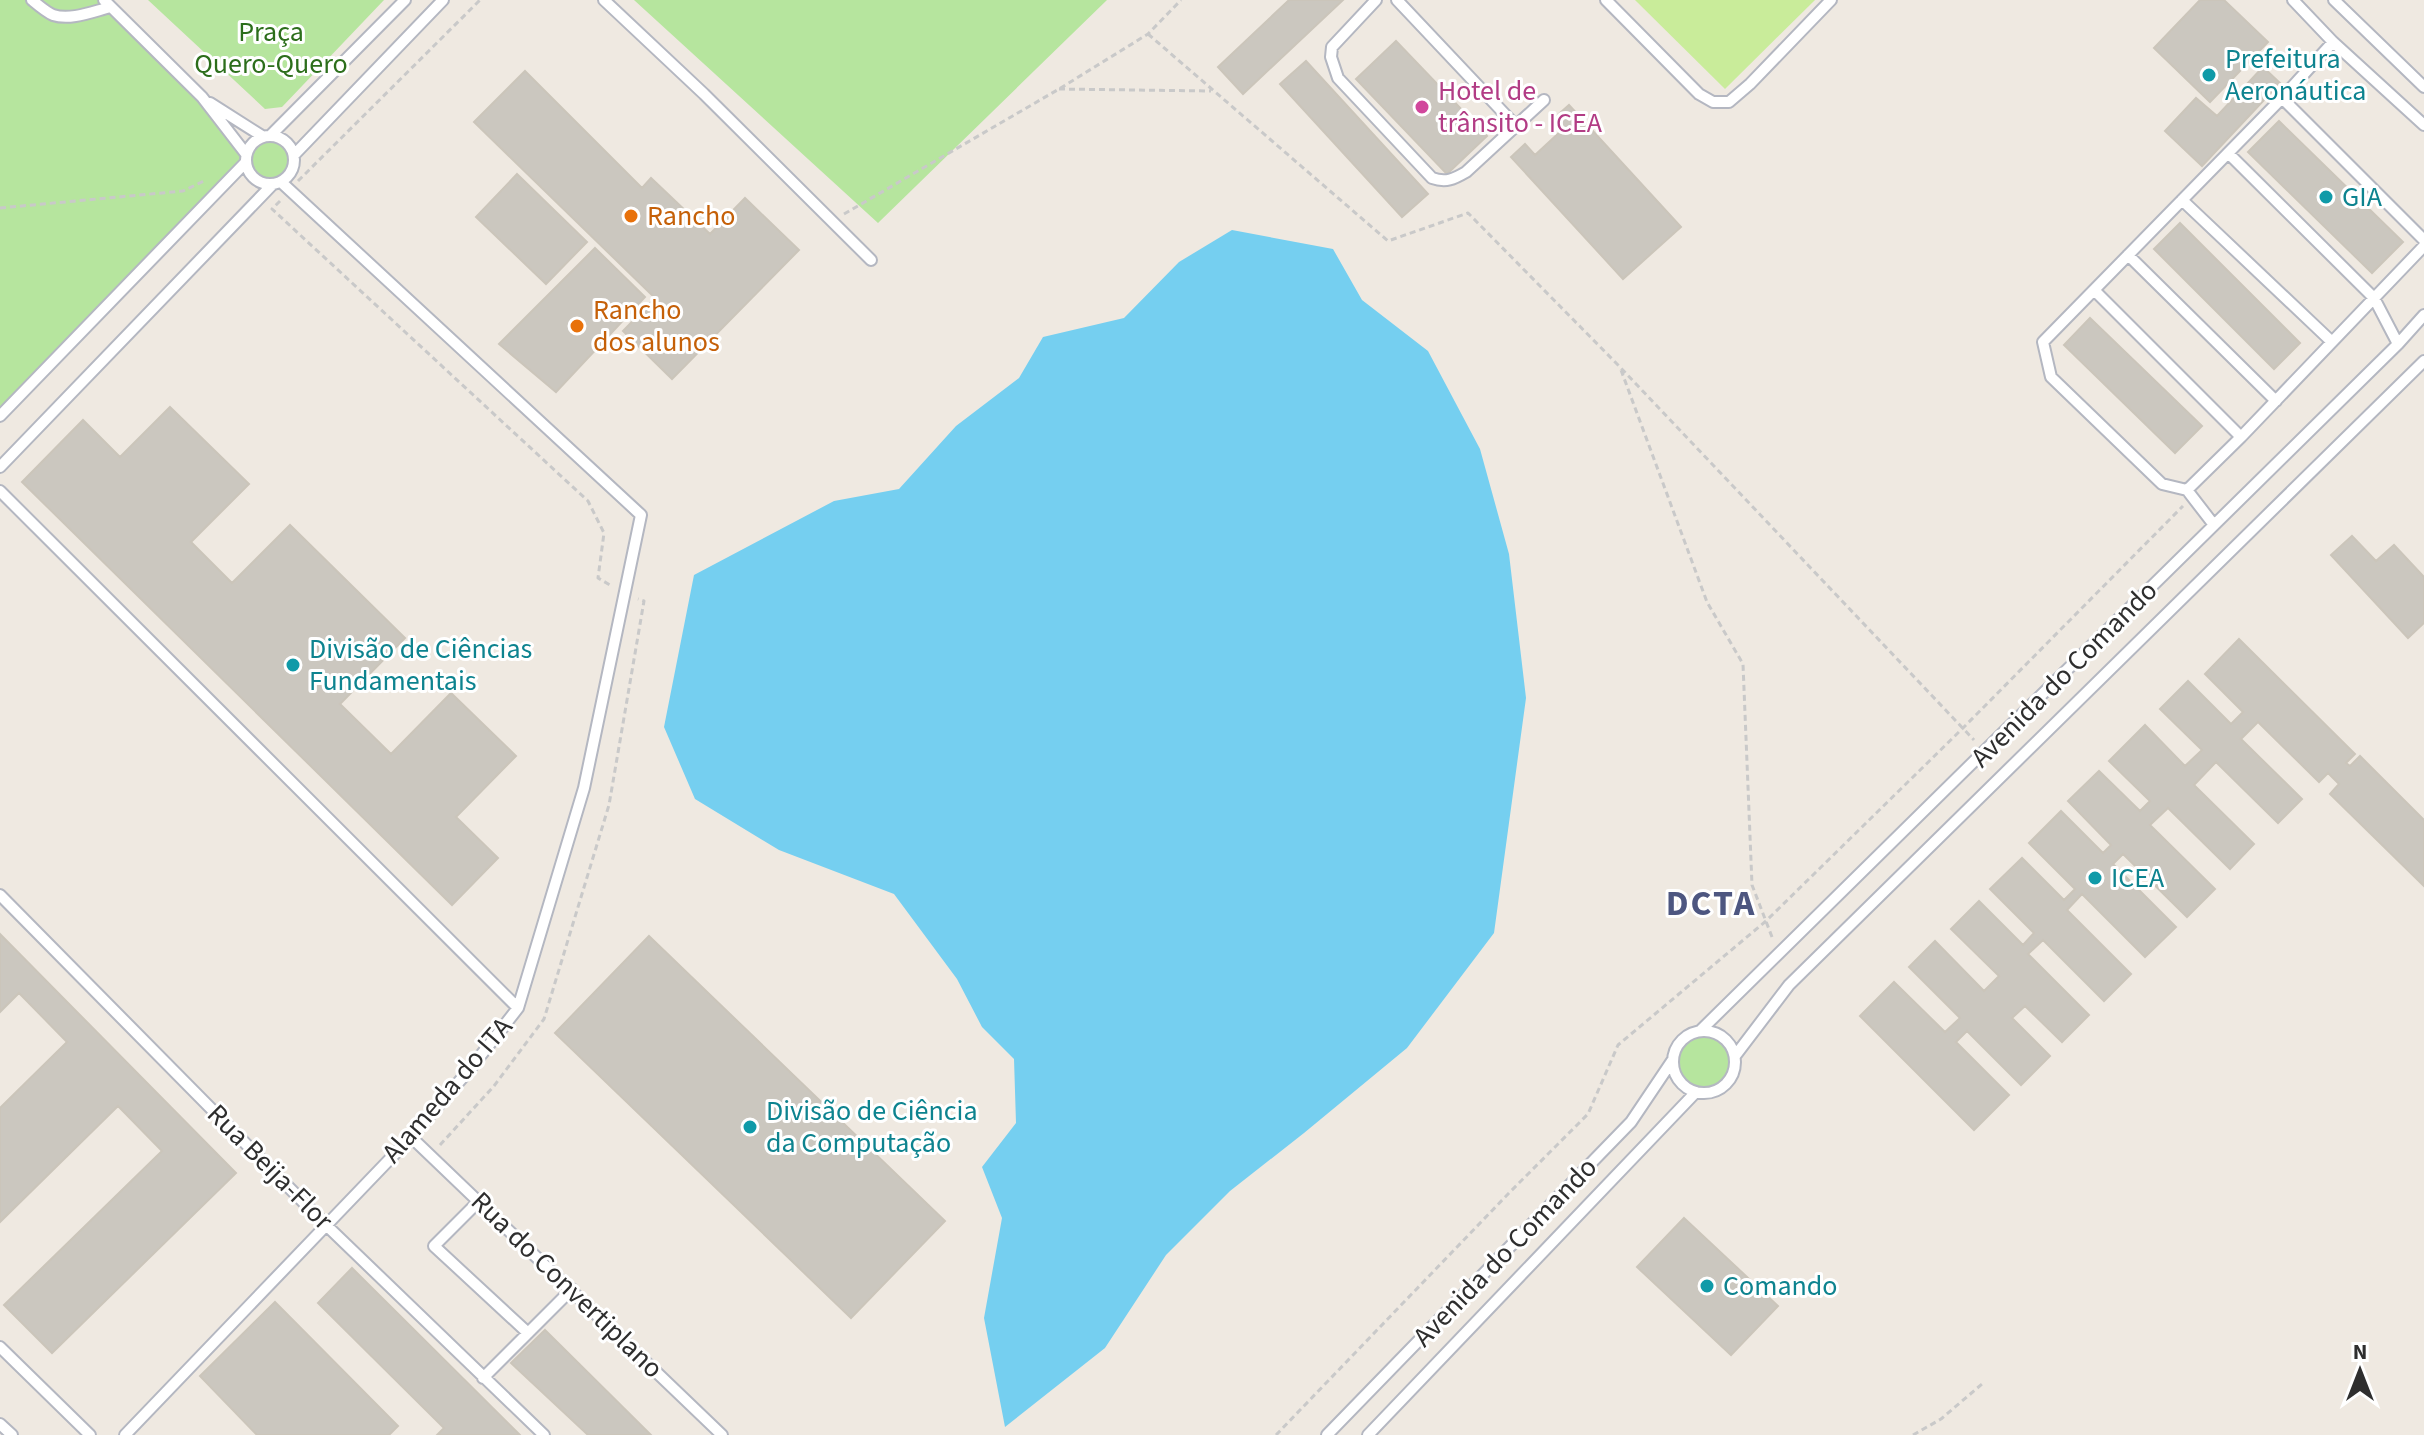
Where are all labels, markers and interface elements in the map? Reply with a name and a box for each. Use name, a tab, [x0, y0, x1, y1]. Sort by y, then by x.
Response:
park label: Praça Quero-Quero	[194, 12, 348, 84]
place label: Prefeitura Aeronáutica	[2225, 39, 2366, 111]
marker: Prefeitura Aeronáutica	[2200, 66, 2218, 84]
place label: Hotel de trânsito - ICEA	[1438, 71, 1603, 143]
marker: Hotel de trânsito - ICEA	[1413, 98, 1431, 116]
place label: GIA	[2342, 177, 2383, 217]
marker: GIA	[2317, 188, 2335, 206]
place label: Rancho	[647, 196, 735, 236]
marker: Rancho	[622, 207, 640, 225]
place label: Rancho dos alunos	[593, 290, 720, 362]
marker: Rancho dos alunos	[568, 317, 586, 335]
street label: Avenida do Comando	[1961, 571, 2167, 777]
place label: Divisão de Ciências Fundamentais	[309, 629, 532, 701]
marker: Divisão de Ciências Fundamentais	[284, 656, 302, 674]
place label: ICEA	[2111, 858, 2165, 898]
marker: ICEA	[2086, 869, 2104, 887]
district label: DCTA	[1666, 878, 1756, 929]
street label: Alameda do ITA	[372, 1008, 522, 1172]
place label: Divisão de Ciência da Computação	[766, 1091, 978, 1163]
street label: Rua Beija-Flor	[198, 1095, 342, 1239]
marker: Divisão de Ciência da Computação	[741, 1118, 759, 1136]
street label: Avenida do Comando	[1404, 1148, 1606, 1356]
street label: Rua do Convertiplano	[462, 1182, 672, 1388]
place label: Comando	[1723, 1266, 1838, 1306]
marker: Comando	[1698, 1277, 1716, 1295]
north arrow	[2320, 1331, 2400, 1411]
text: N	[2353, 1336, 2367, 1368]

